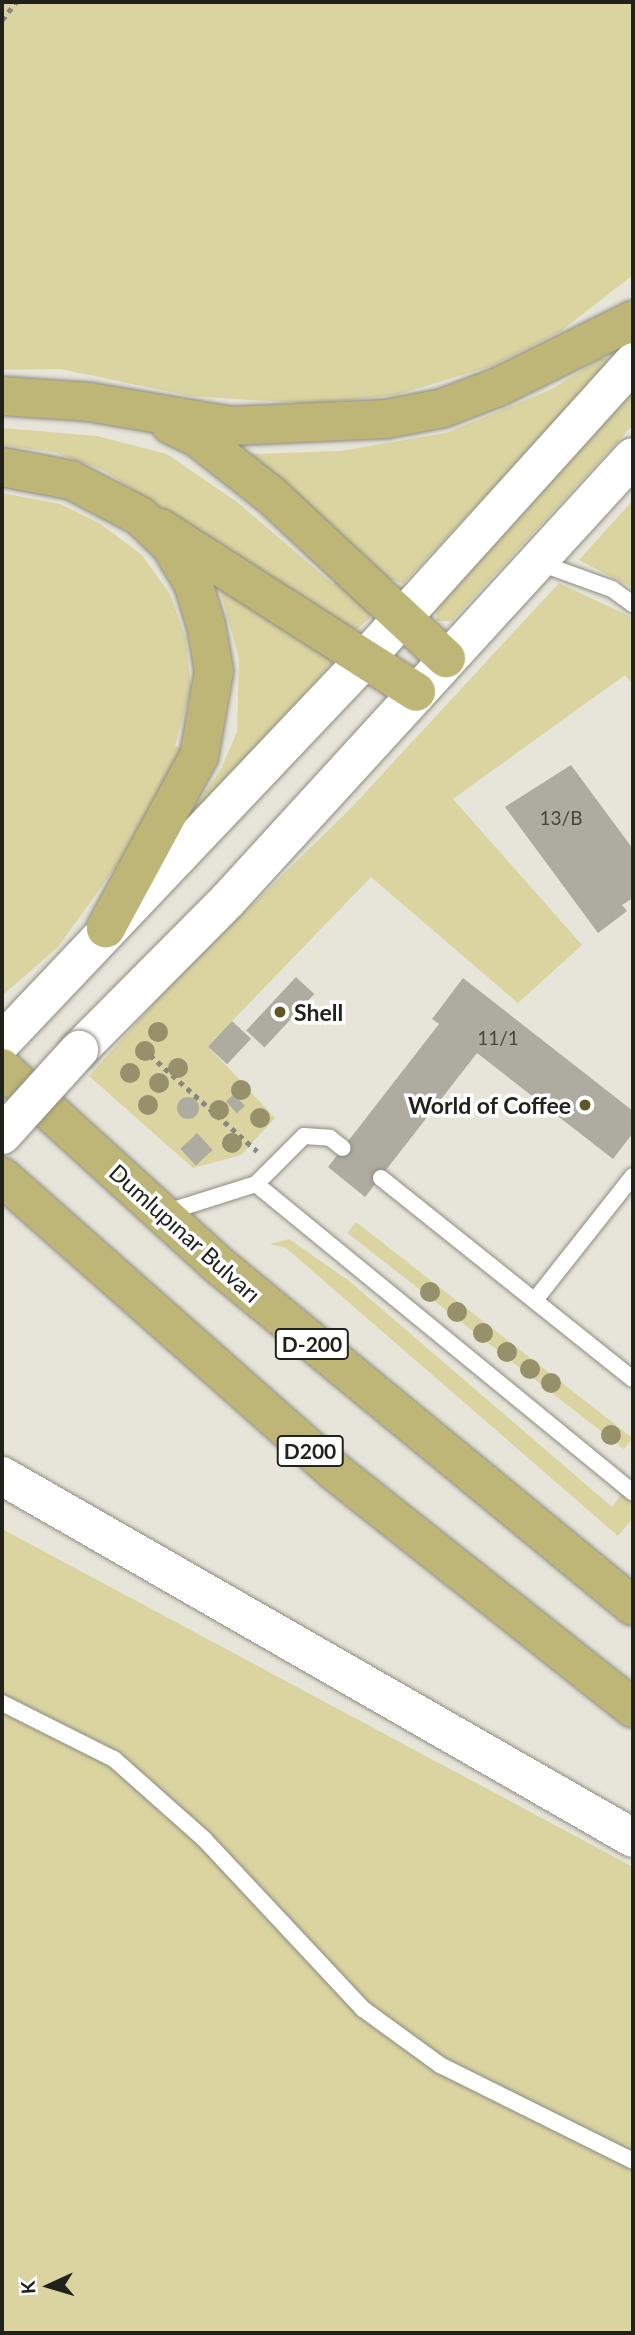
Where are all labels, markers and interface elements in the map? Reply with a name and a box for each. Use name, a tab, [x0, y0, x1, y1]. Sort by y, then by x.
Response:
house number: 13/B	[540, 807, 582, 829]
place label: Shell	[294, 998, 343, 1026]
marker: Shell	[272, 1004, 288, 1020]
house number: 11/1	[477, 1027, 519, 1049]
place label: World of Coffee	[407, 1091, 571, 1119]
marker: World of Coffee	[577, 1097, 593, 1113]
street label: Dumlupınar Bulvarı	[104, 1158, 266, 1308]
road number: D-200	[274, 1326, 350, 1362]
road number: D200	[275, 1434, 345, 1468]
north arrow	[14, 2251, 84, 2321]
text: K	[16, 2280, 39, 2295]

